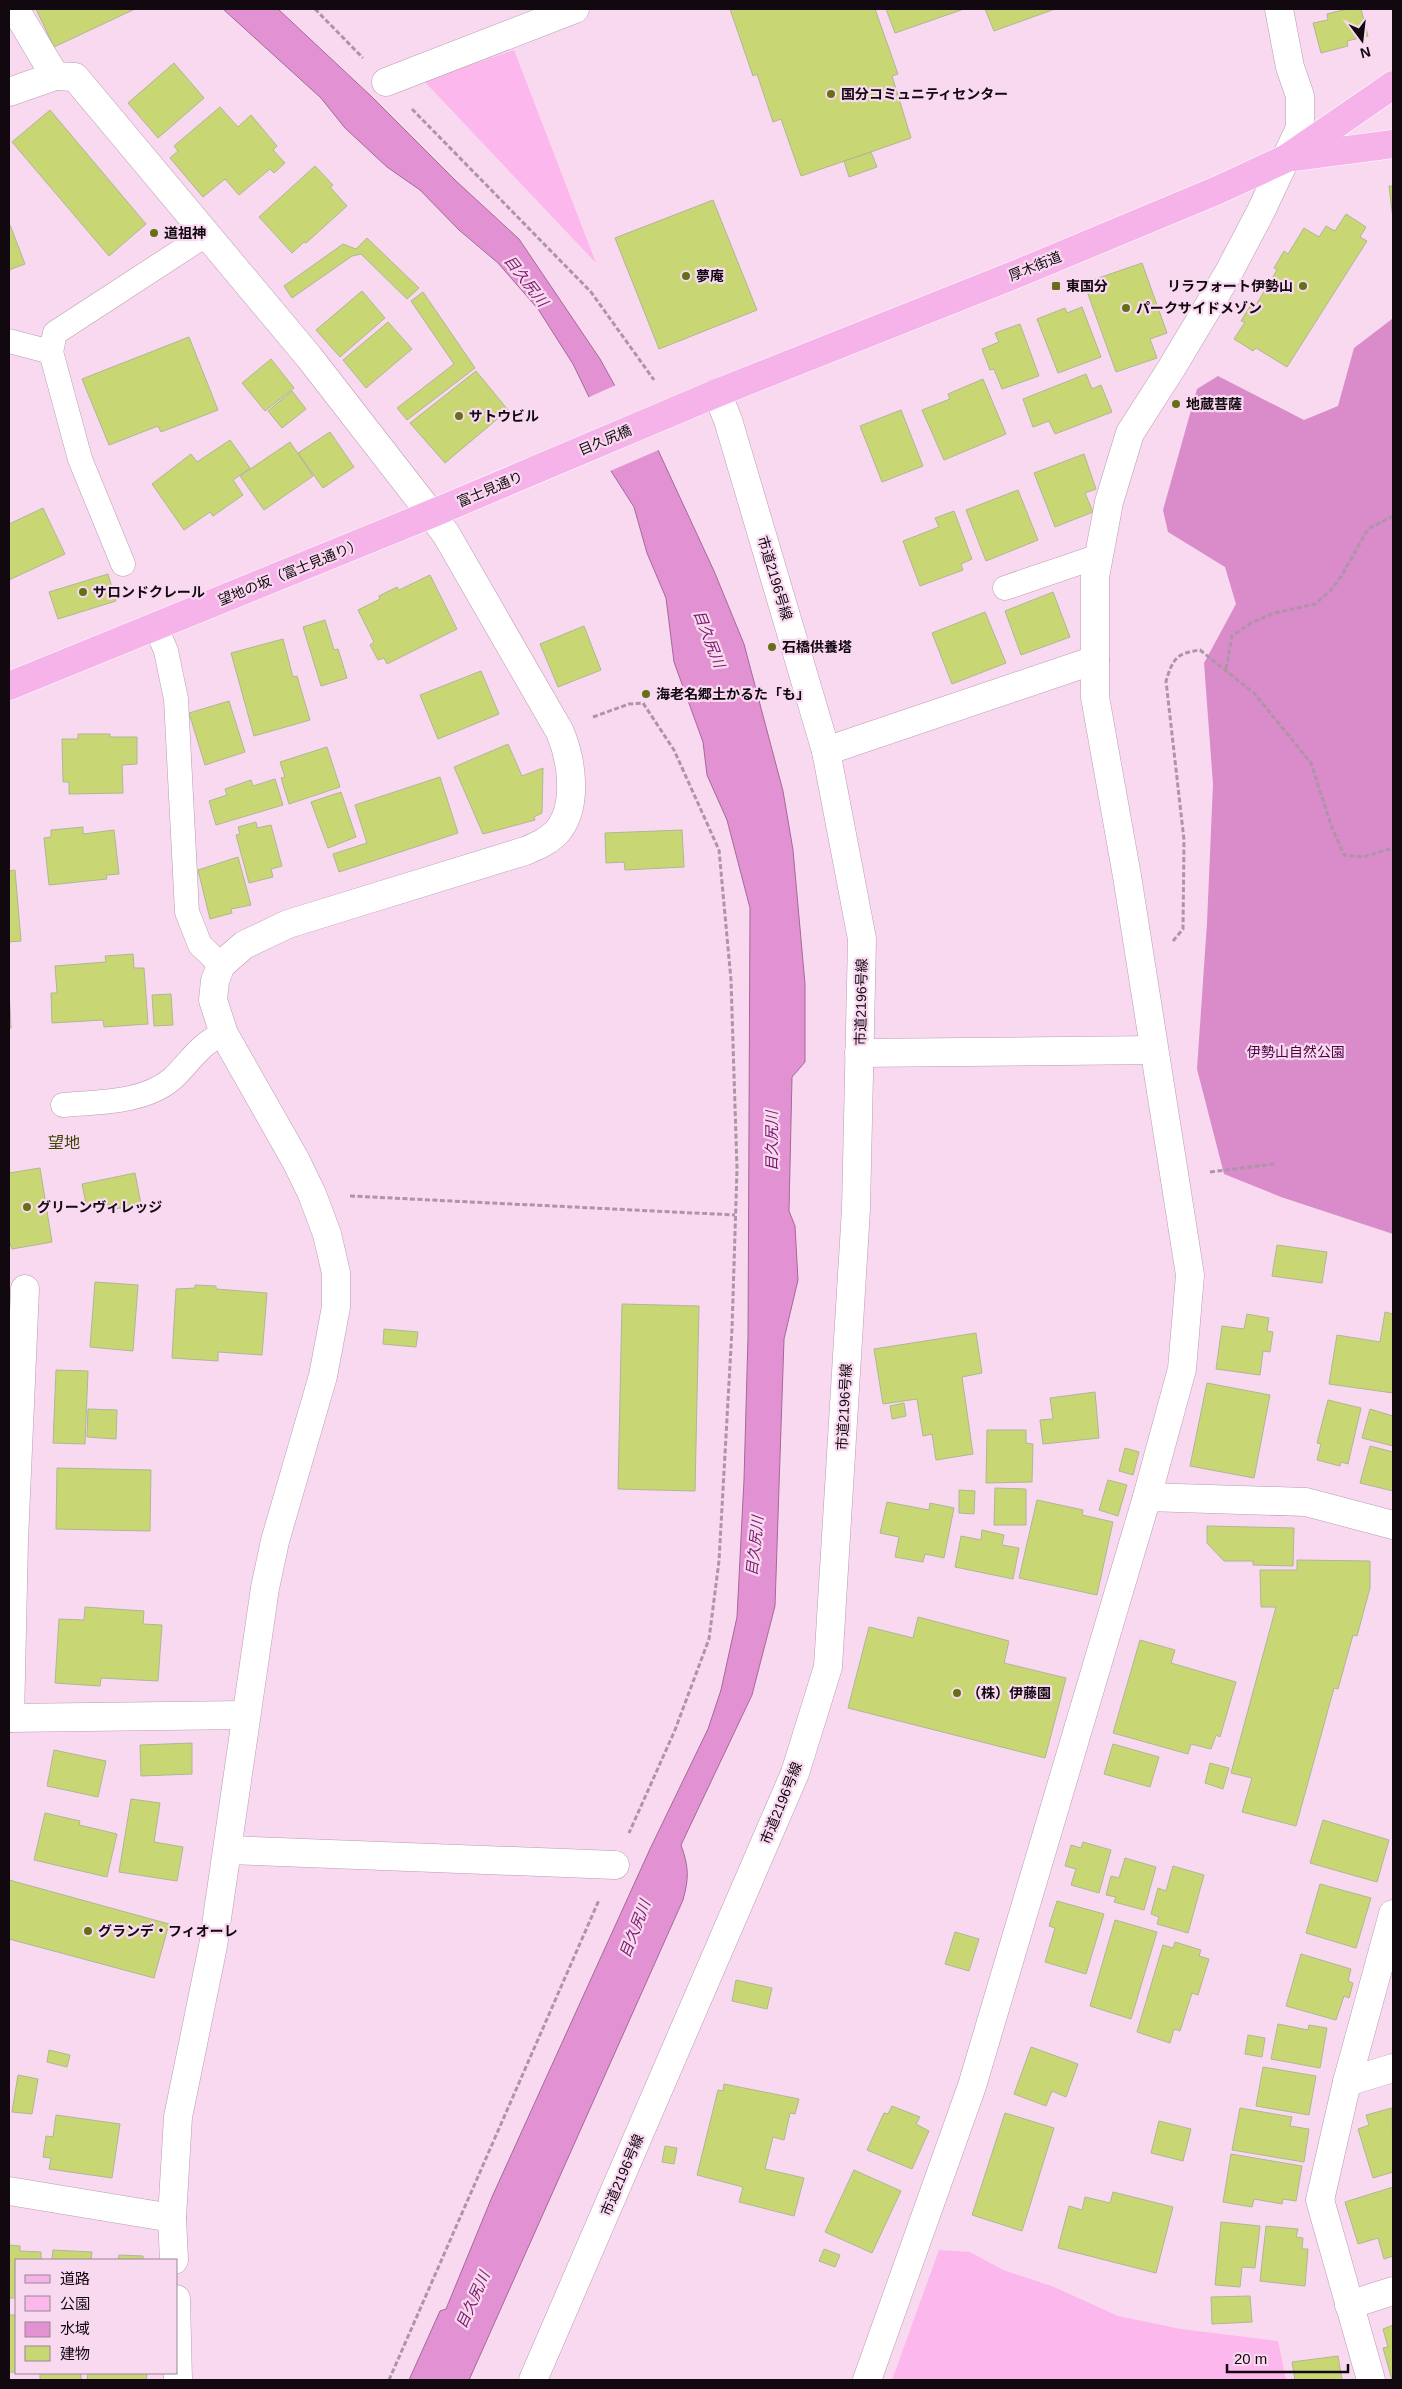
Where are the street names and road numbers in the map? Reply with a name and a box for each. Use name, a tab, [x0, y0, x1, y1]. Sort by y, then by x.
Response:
street label: 厚木街道	[1006, 248, 1064, 284]
street label: 目久尻橋	[576, 422, 634, 458]
street label: 富士見通り	[455, 468, 525, 510]
street label: 市道2196号線	[755, 534, 795, 622]
street label: 望地の坂（富士見通り）	[216, 536, 364, 608]
street label: 市道2196号線	[852, 958, 870, 1046]
street label: 市道2196号線	[834, 1363, 854, 1451]
street label: 市道2196号線	[757, 1760, 805, 1846]
street label: 市道2196号線	[598, 2132, 646, 2218]

